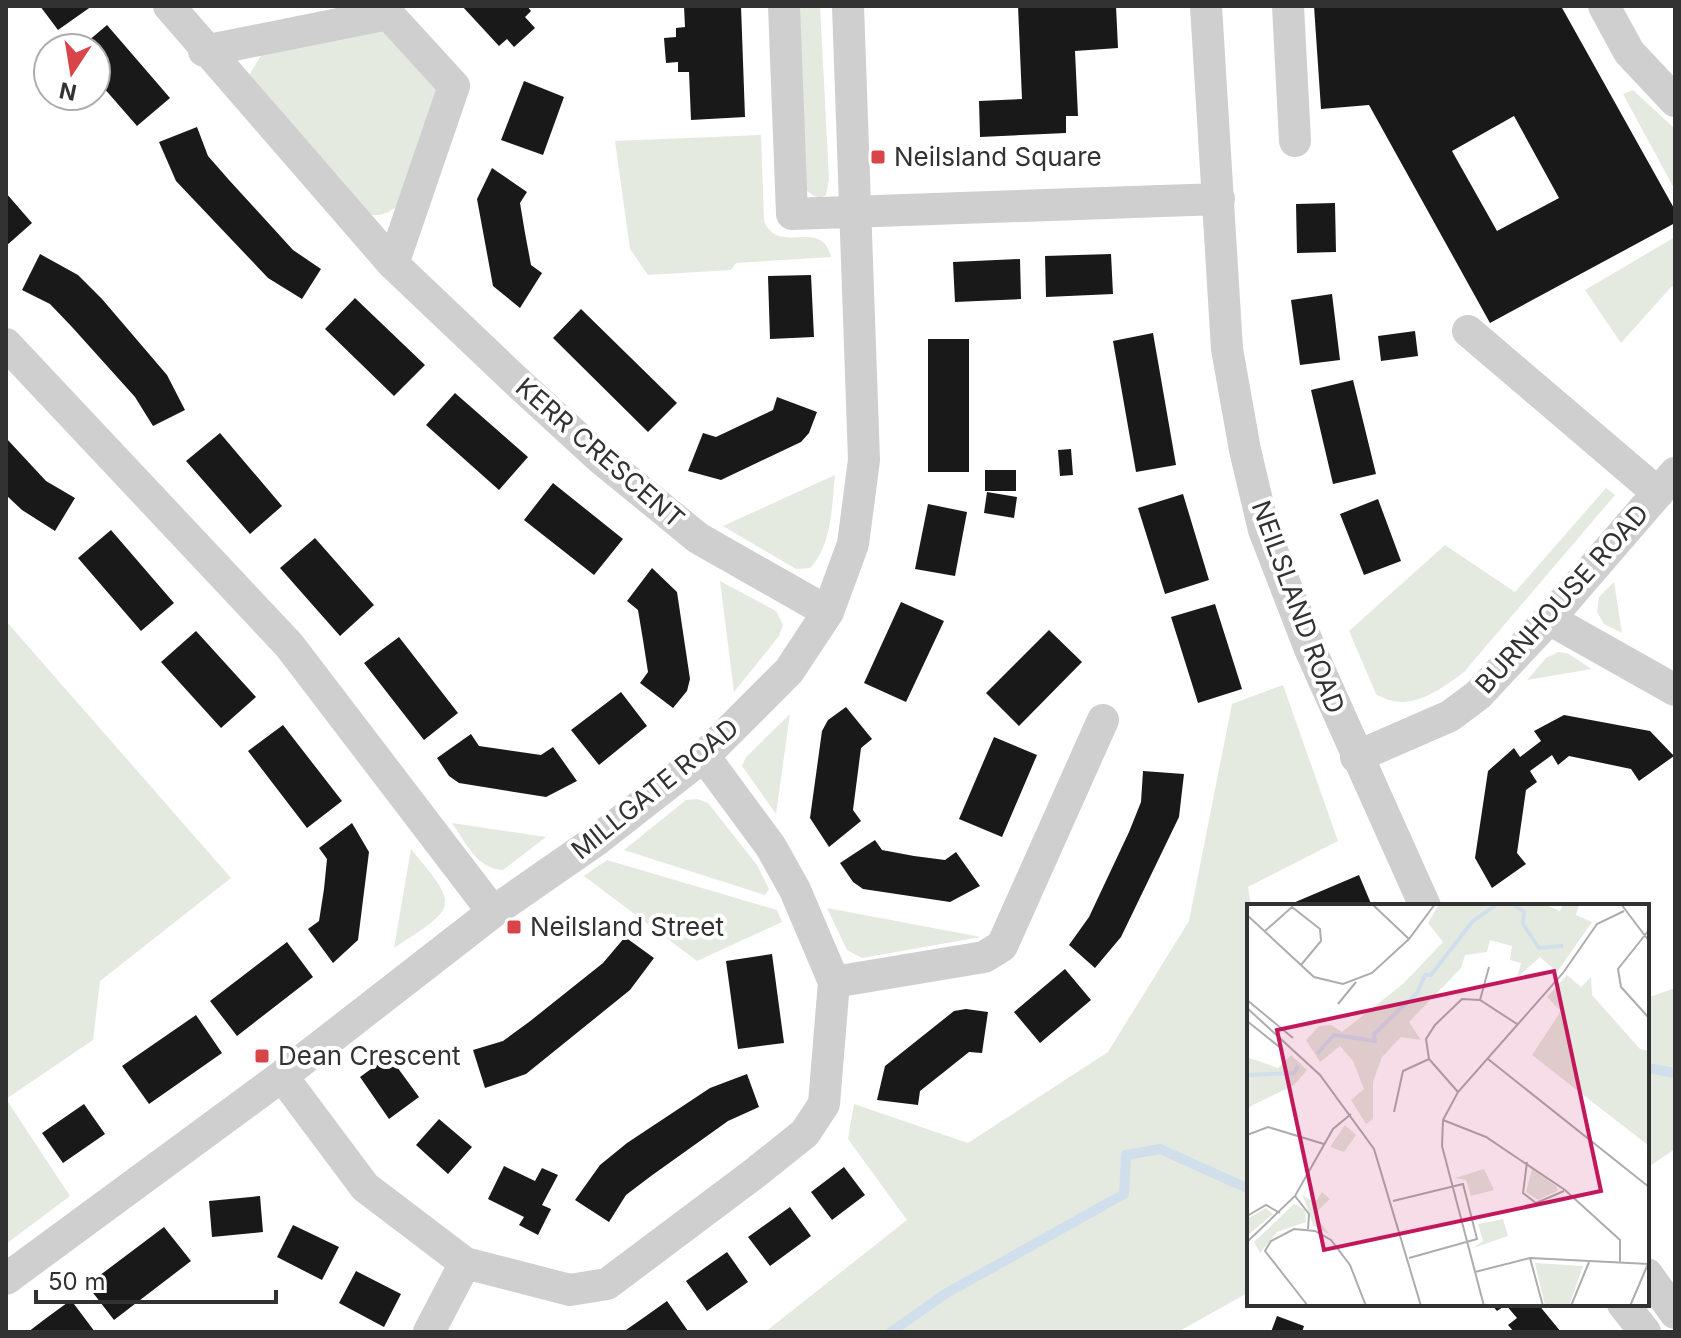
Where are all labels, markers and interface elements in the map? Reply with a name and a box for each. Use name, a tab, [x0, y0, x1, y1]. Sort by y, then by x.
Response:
north arrow	[32, 32, 112, 112]
text: N	[57, 77, 79, 106]
place label: Neilsland Square	[894, 141, 1102, 172]
marker: Neilsland Square	[869, 148, 887, 166]
street label: KERR CRESCENT	[510, 371, 691, 534]
street label: NEILSLAND ROAD	[1246, 496, 1351, 718]
street label: BURNHOUSE ROAD	[1469, 498, 1655, 699]
street label: MILLGATE ROAD	[565, 712, 744, 865]
inset map	[1247, 904, 1649, 1306]
place label: Neilsland Street	[530, 911, 724, 942]
marker: Neilsland Street	[505, 918, 523, 936]
place label: Dean Crescent	[278, 1040, 461, 1071]
marker: Dean Crescent	[253, 1047, 271, 1065]
scale bar	[36, 1254, 276, 1304]
text: 50 m	[48, 1267, 106, 1296]

